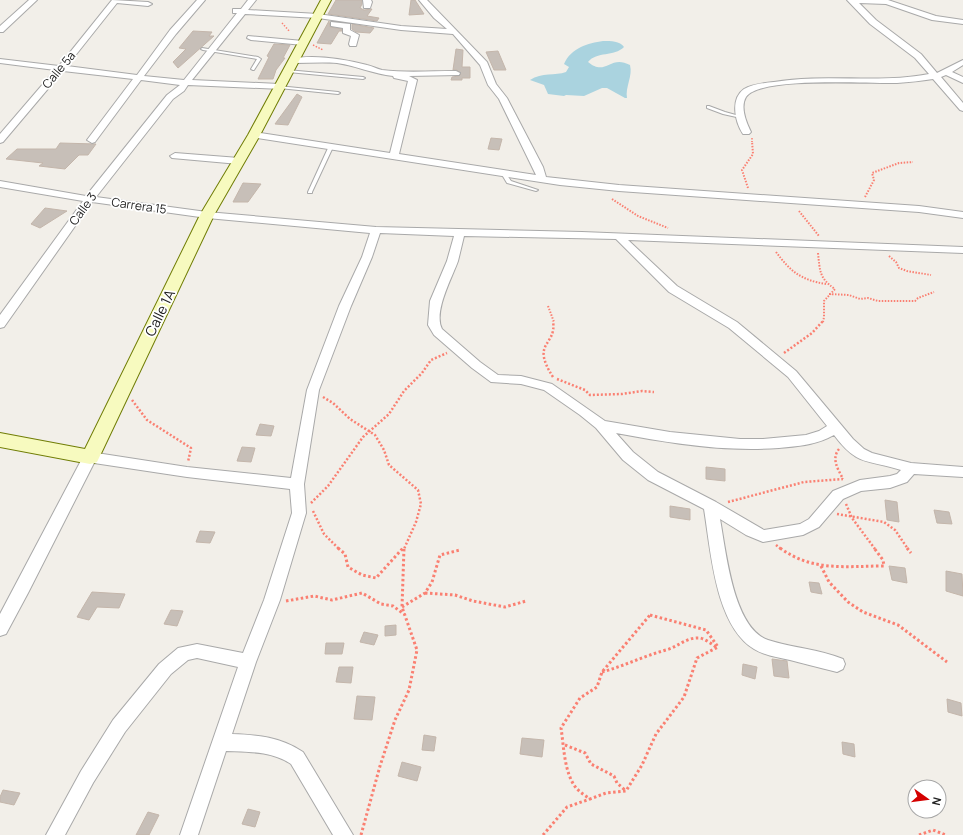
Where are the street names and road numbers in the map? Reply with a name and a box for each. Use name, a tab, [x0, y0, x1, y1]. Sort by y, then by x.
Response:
street label: Calle 5a	[38, 47, 79, 92]
street label: Calle 3	[65, 189, 100, 229]
street label: Carrera 15	[110, 193, 168, 218]
street label: Calle 1A	[140, 286, 179, 339]

